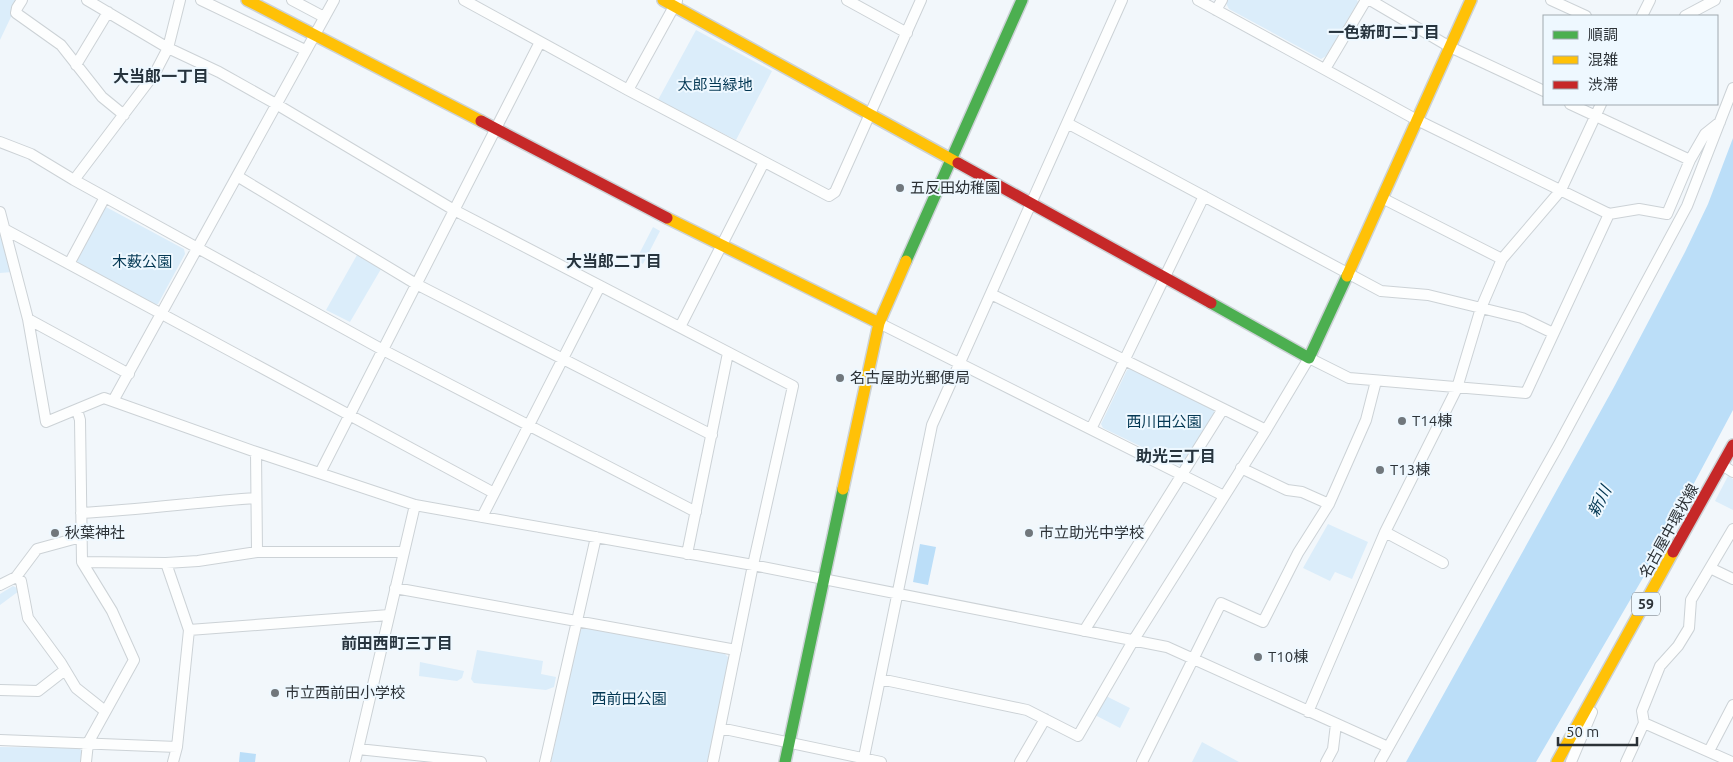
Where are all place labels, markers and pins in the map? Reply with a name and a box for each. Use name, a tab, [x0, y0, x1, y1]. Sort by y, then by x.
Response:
place label: 五反田幼稚園	[910, 179, 1000, 196]
marker: 五反田幼稚園	[894, 182, 906, 194]
place label: 名古屋助光郵便局	[850, 369, 970, 386]
marker: 名古屋助光郵便局	[834, 372, 846, 384]
place label: T14棟	[1412, 412, 1452, 429]
marker: T14棟	[1396, 415, 1408, 427]
place label: T13棟	[1390, 461, 1430, 478]
marker: T13棟	[1374, 464, 1386, 476]
place label: 秋葉神社	[65, 524, 125, 541]
place label: 市立助光中学校	[1039, 524, 1144, 541]
marker: 秋葉神社	[49, 527, 61, 539]
marker: 市立助光中学校	[1023, 527, 1035, 539]
place label: T10棟	[1268, 648, 1308, 665]
marker: T10棟	[1252, 651, 1264, 663]
place label: 市立西前田小学校	[285, 684, 405, 701]
marker: 市立西前田小学校	[269, 687, 281, 699]

